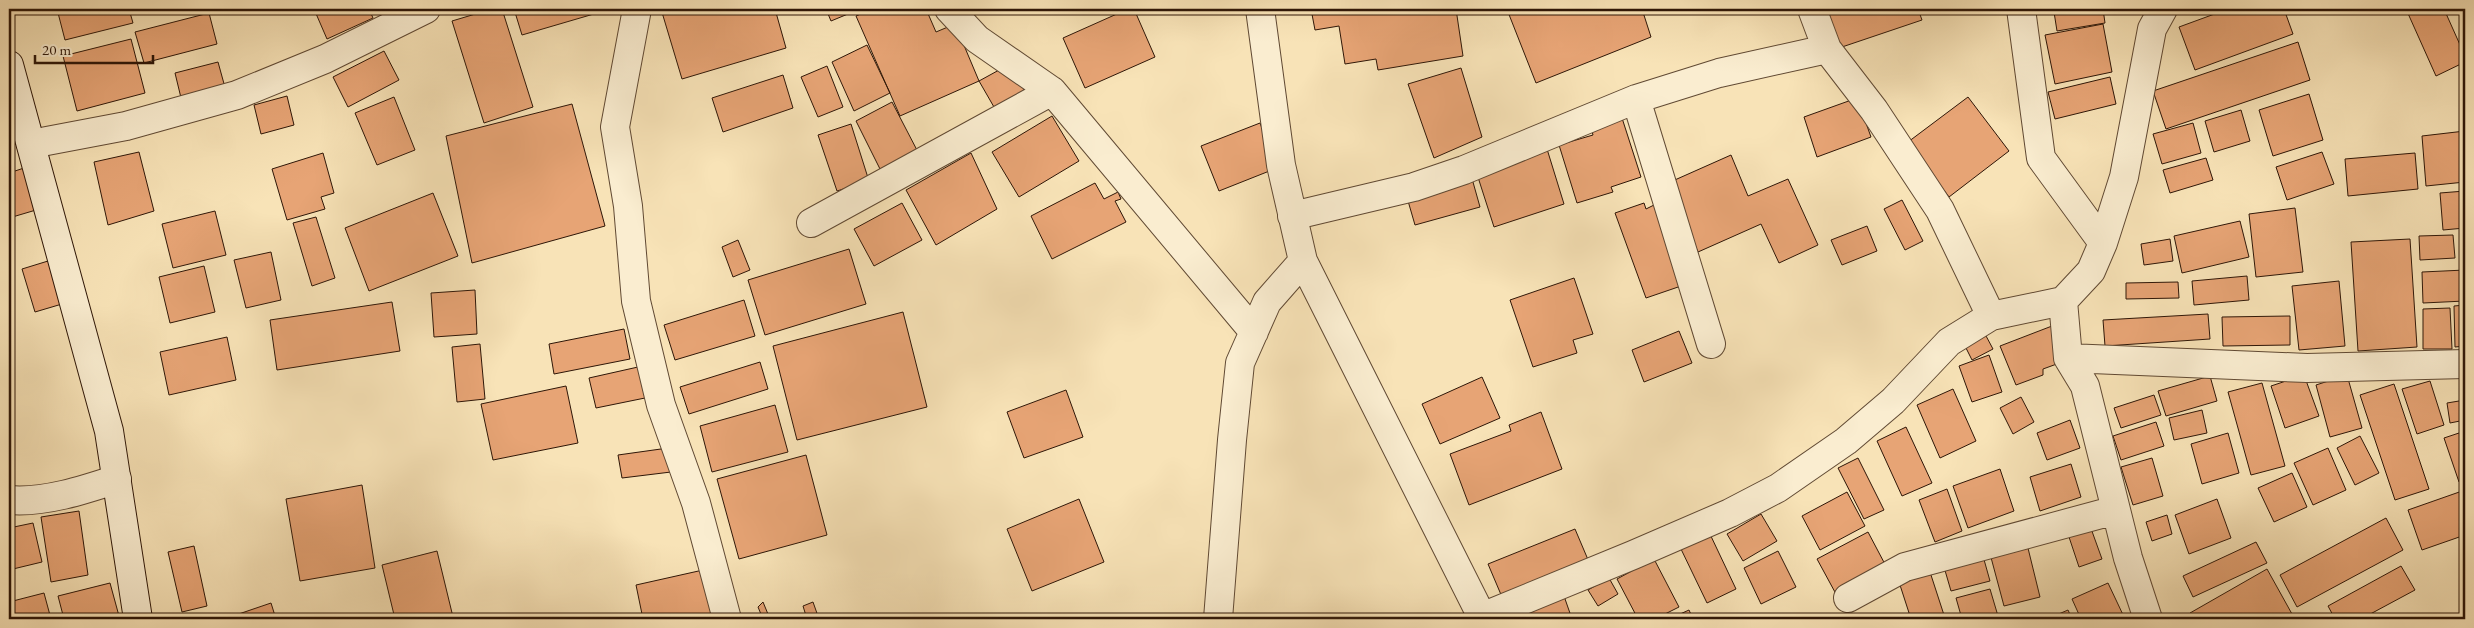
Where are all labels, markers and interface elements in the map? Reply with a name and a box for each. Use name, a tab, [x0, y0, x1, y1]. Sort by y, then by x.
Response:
scale bar	[35, 32, 152, 64]
text: 20 m	[42, 40, 71, 59]

